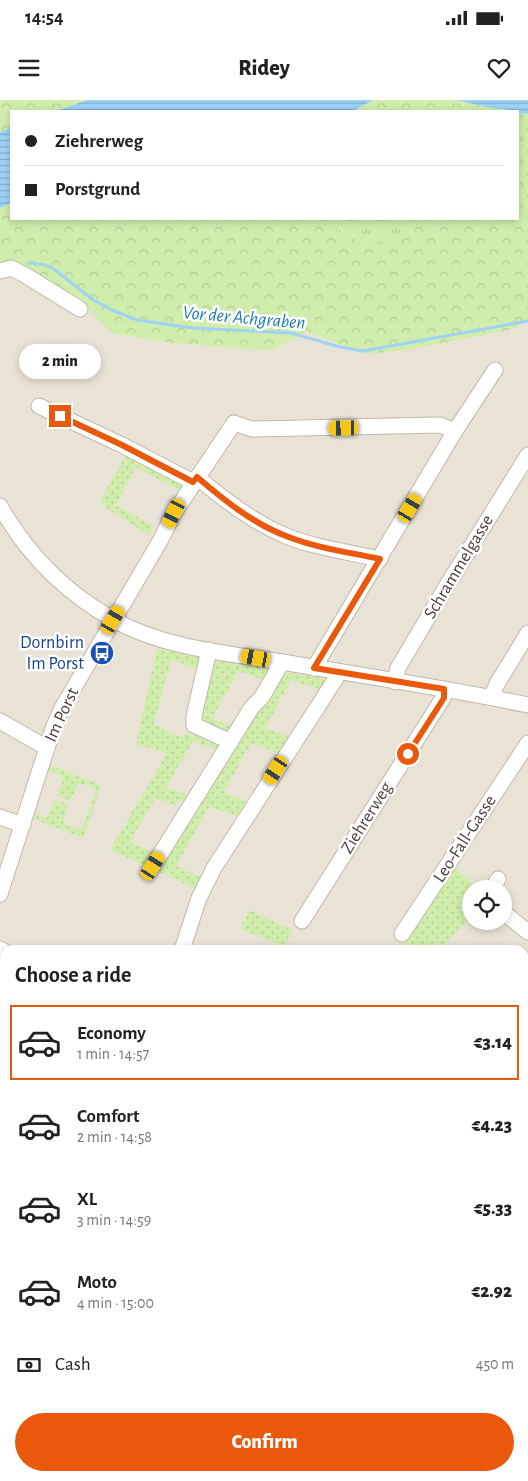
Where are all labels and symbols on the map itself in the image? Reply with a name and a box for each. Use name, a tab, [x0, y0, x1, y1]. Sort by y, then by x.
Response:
water label: Vor der Achgraben	[182, 303, 306, 333]
callout: 2 min	[19, 344, 101, 378]
route end	[49, 405, 71, 427]
car	[328, 420, 359, 436]
car	[395, 491, 424, 525]
car	[160, 496, 187, 530]
street label: Schrammelgasse	[421, 512, 497, 622]
car	[99, 603, 126, 637]
place label: Dornbirn Im Porst	[20, 634, 84, 673]
bus stop icon: Dornbirn Im Porst	[89, 640, 115, 666]
car	[239, 648, 272, 668]
street label: Im Porst	[42, 685, 82, 745]
route start	[397, 743, 419, 765]
car	[261, 753, 290, 787]
street label: Ziehrerweg	[338, 779, 396, 857]
street label: Leo-Fall-Gasse	[430, 792, 500, 886]
car	[138, 849, 167, 883]

